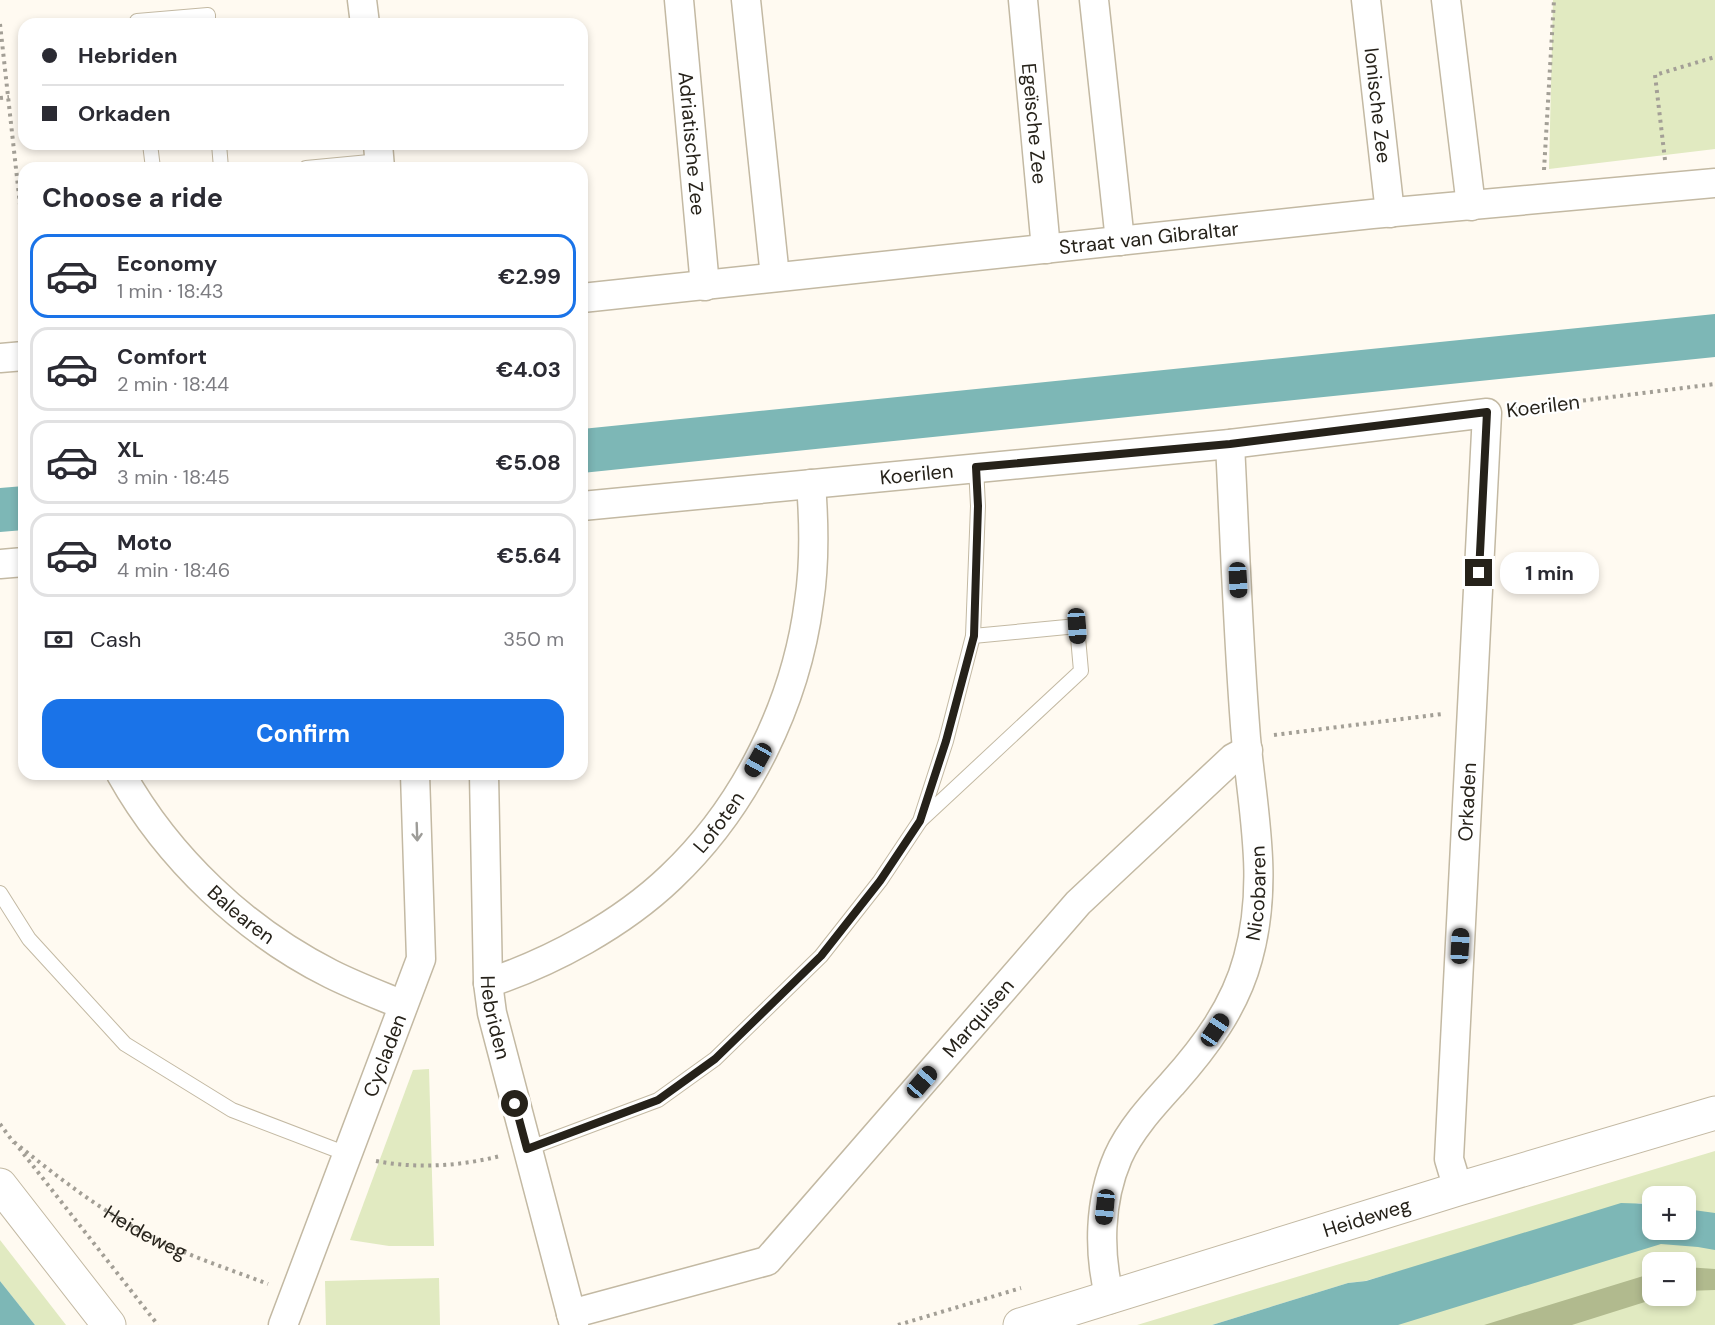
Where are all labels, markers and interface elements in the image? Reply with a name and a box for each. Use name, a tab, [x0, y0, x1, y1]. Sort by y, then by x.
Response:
text: Hebriden	[78, 41, 178, 70]
street label: Ionische Zee	[1358, 46, 1397, 164]
street label: Egeïsche Zee	[1016, 62, 1053, 185]
street label: Adriatische Zee	[673, 70, 712, 216]
text: Orkaden	[78, 99, 171, 128]
text: Choose a ride	[42, 180, 223, 215]
street label: Straat van Gibraltar	[1058, 215, 1240, 260]
icon: car	[45, 249, 99, 303]
text: Economy	[117, 249, 217, 278]
text: €2.99	[498, 262, 561, 291]
text: 1 min · 18:43	[117, 278, 224, 304]
icon: car	[45, 342, 99, 396]
text: Comfort	[117, 342, 207, 371]
text: €4.03	[496, 355, 561, 384]
text: 2 min · 18:44	[117, 371, 229, 397]
street label: Koerilen	[1505, 389, 1581, 423]
icon: car	[45, 435, 99, 489]
text: XL	[117, 435, 144, 464]
text: €5.08	[496, 448, 561, 477]
street label: Koerilen	[878, 458, 954, 490]
text: 3 min · 18:45	[117, 464, 230, 490]
icon: car	[45, 528, 99, 582]
text: Moto	[117, 528, 172, 557]
text: €5.64	[497, 541, 561, 570]
callout: 1 min	[1500, 552, 1599, 594]
text: 4 min · 18:46	[117, 557, 230, 583]
route end	[1465, 559, 1492, 586]
text: 1 min	[1525, 560, 1574, 586]
car	[1228, 562, 1248, 598]
car	[1067, 607, 1087, 645]
icon: cash	[42, 623, 75, 656]
text: Cash	[90, 625, 141, 654]
text: 350 m	[503, 626, 564, 652]
button: Confirm	[42, 699, 564, 768]
car	[741, 740, 775, 780]
street label: Orkaden	[1452, 762, 1482, 842]
street label: Lofoten	[687, 786, 750, 858]
one-way arrow	[411, 822, 423, 842]
street label: Nicobaren	[1240, 845, 1271, 943]
street label: Balearen	[202, 879, 280, 950]
car	[1450, 928, 1470, 964]
street label: Marquisen	[937, 973, 1020, 1063]
street label: Hebriden	[475, 975, 517, 1062]
street label: Cycladen	[357, 1010, 412, 1101]
car	[1197, 1010, 1233, 1050]
car	[903, 1063, 941, 1101]
route start	[501, 1090, 528, 1117]
map controls	[1642, 1186, 1696, 1306]
button: +	[1642, 1186, 1696, 1240]
car	[1094, 1188, 1116, 1226]
street label: Heideweg	[1320, 1191, 1414, 1243]
street label: Heideweg	[99, 1199, 191, 1265]
button: −	[1642, 1252, 1696, 1306]

